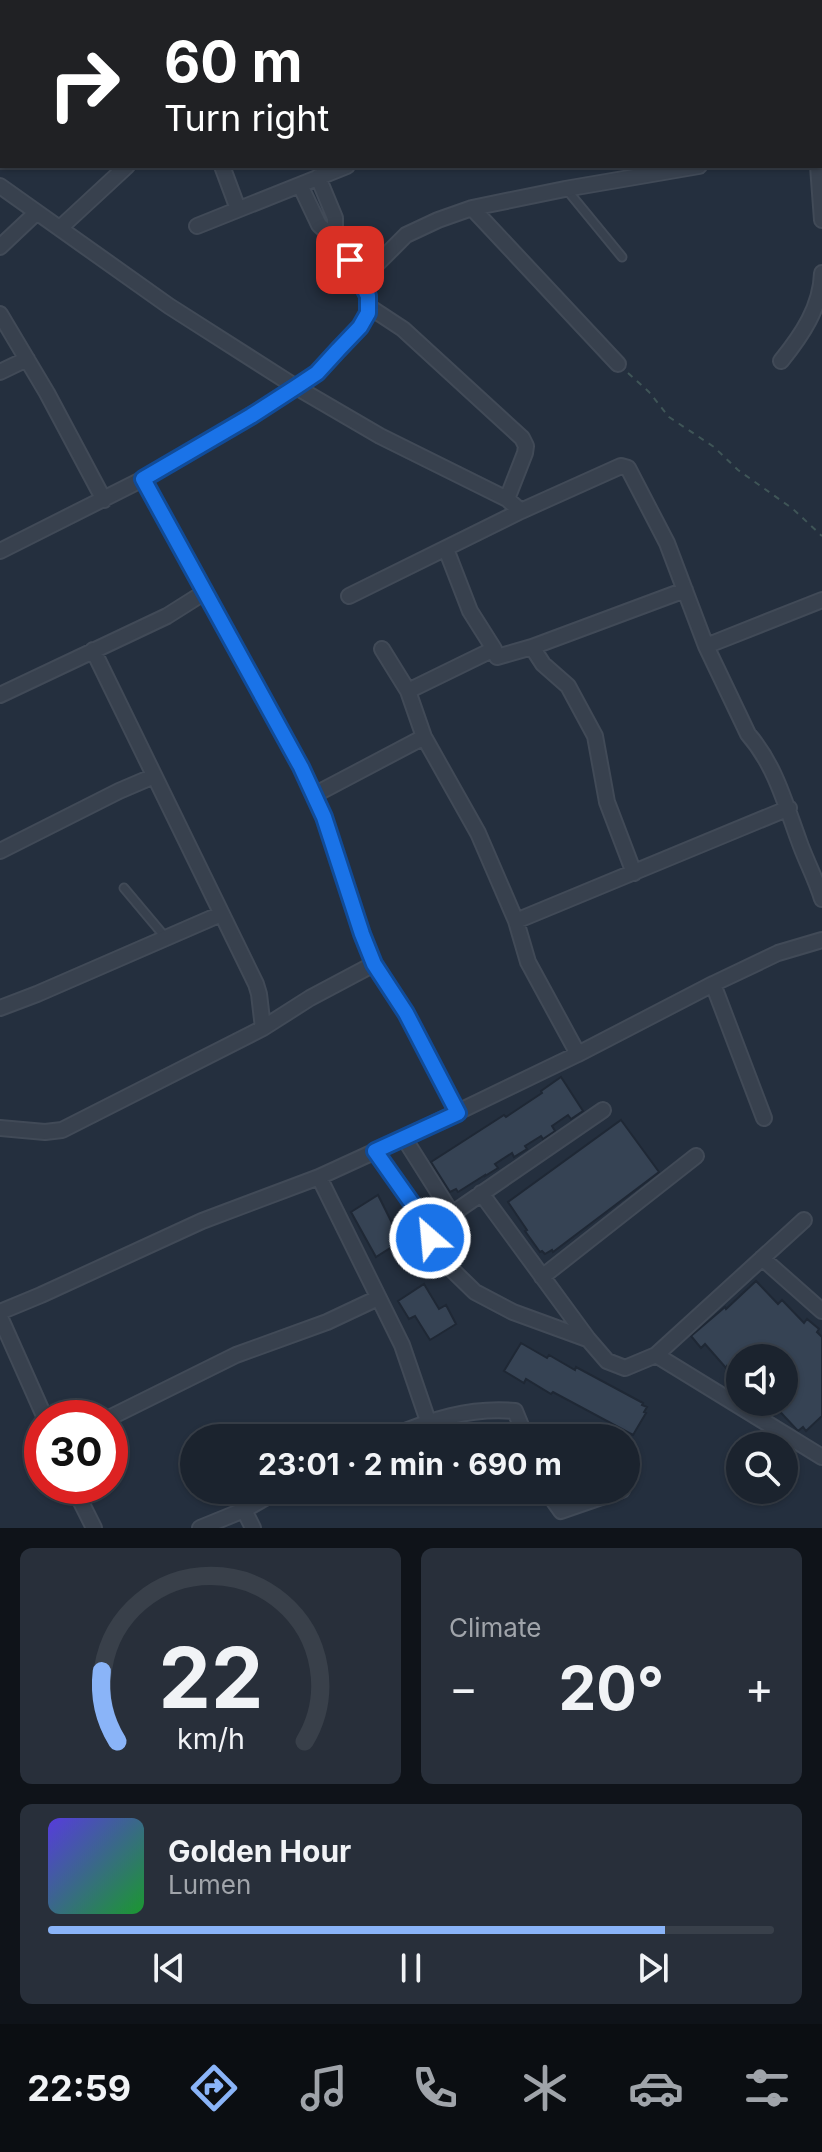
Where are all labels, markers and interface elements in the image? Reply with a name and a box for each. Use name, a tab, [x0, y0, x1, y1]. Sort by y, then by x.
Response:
text: 60 m	[164, 28, 303, 96]
icon: right	[32, 32, 136, 136]
text: Turn right	[164, 96, 329, 140]
pin	[316, 226, 384, 294]
icon: arrive	[328, 238, 372, 282]
position arrow	[388, 1196, 472, 1280]
map controls	[726, 1344, 798, 1504]
button: sound	[726, 1344, 798, 1416]
speed limit sign: 30	[24, 1400, 128, 1504]
button: search	[726, 1432, 798, 1504]
text: 23:01 · 2 min · 690 m	[258, 1446, 562, 1482]
text: Climate	[449, 1612, 541, 1643]
text: 22	[158, 1627, 263, 1728]
text: 20°	[559, 1652, 664, 1724]
text: −	[449, 1661, 478, 1715]
text: +	[745, 1661, 774, 1715]
text: km/h	[177, 1721, 244, 1756]
text: Golden Hour	[168, 1833, 351, 1869]
text: Lumen	[168, 1869, 251, 1900]
icon: previous	[147, 1946, 191, 1990]
icon: pause	[389, 1946, 433, 1990]
icon: next	[631, 1946, 675, 1990]
icon: directions	[186, 2060, 242, 2116]
icon: music	[296, 2060, 352, 2116]
icon: phone	[407, 2060, 463, 2116]
icon: climate	[517, 2060, 573, 2116]
icon: car	[628, 2060, 684, 2116]
icon: filters	[739, 2060, 795, 2116]
text: 22:59	[27, 2066, 131, 2110]

